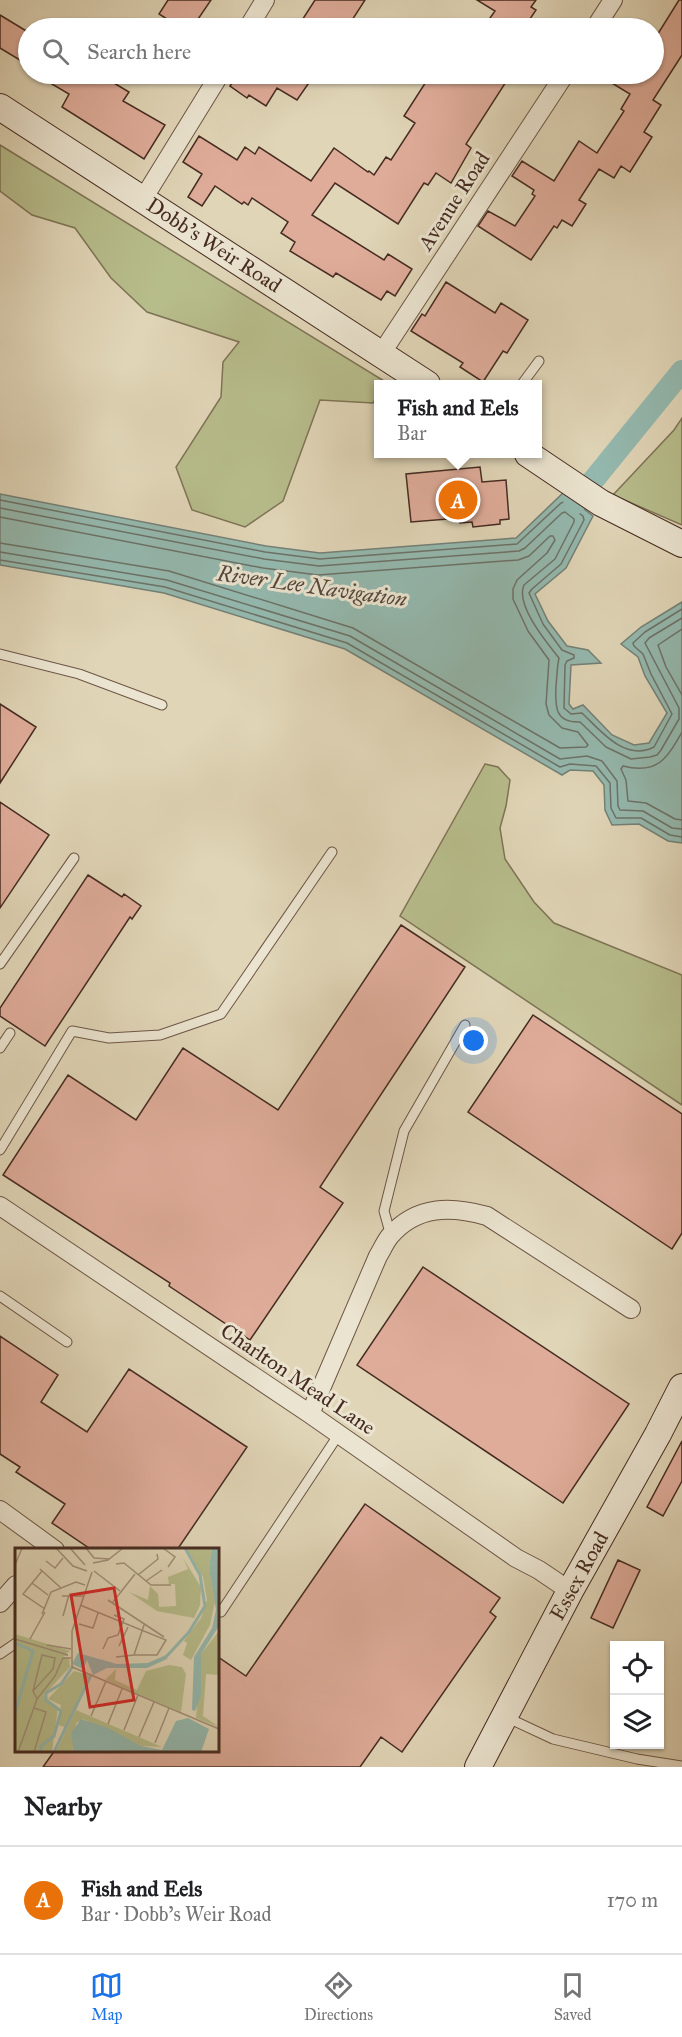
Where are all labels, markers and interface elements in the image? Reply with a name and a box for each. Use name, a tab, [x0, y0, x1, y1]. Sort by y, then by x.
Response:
search box	[18, 18, 664, 84]
icon: search	[39, 35, 72, 68]
text: Search here	[87, 38, 191, 65]
street label: Avenue Road	[412, 146, 496, 256]
street label: Dobb's Weir Road	[142, 192, 287, 299]
popup	[374, 380, 542, 458]
text: Fish and Eels	[397, 394, 519, 421]
text: Bar	[397, 421, 427, 445]
pin: A	[438, 478, 478, 522]
water label: River Lee Navigation	[215, 559, 409, 613]
your location	[459, 1026, 488, 1055]
street label: Charlton Mead Lane	[216, 1318, 380, 1440]
street label: Essex Road	[544, 1527, 614, 1625]
inset map	[15, 1548, 219, 1752]
map controls	[610, 1641, 664, 1749]
button: locate	[610, 1641, 664, 1695]
button: layers	[610, 1695, 664, 1749]
text: Nearby	[24, 1790, 102, 1822]
text: Fish and Eels	[81, 1875, 202, 1902]
text: A	[37, 1888, 50, 1912]
text: 170 m	[607, 1888, 658, 1912]
text: Bar · Dobb's Weir Road	[81, 1902, 271, 1926]
tab: Map	[90, 1969, 123, 2024]
tab: Directions	[304, 1969, 373, 2024]
tab: Saved	[554, 1969, 592, 2024]

